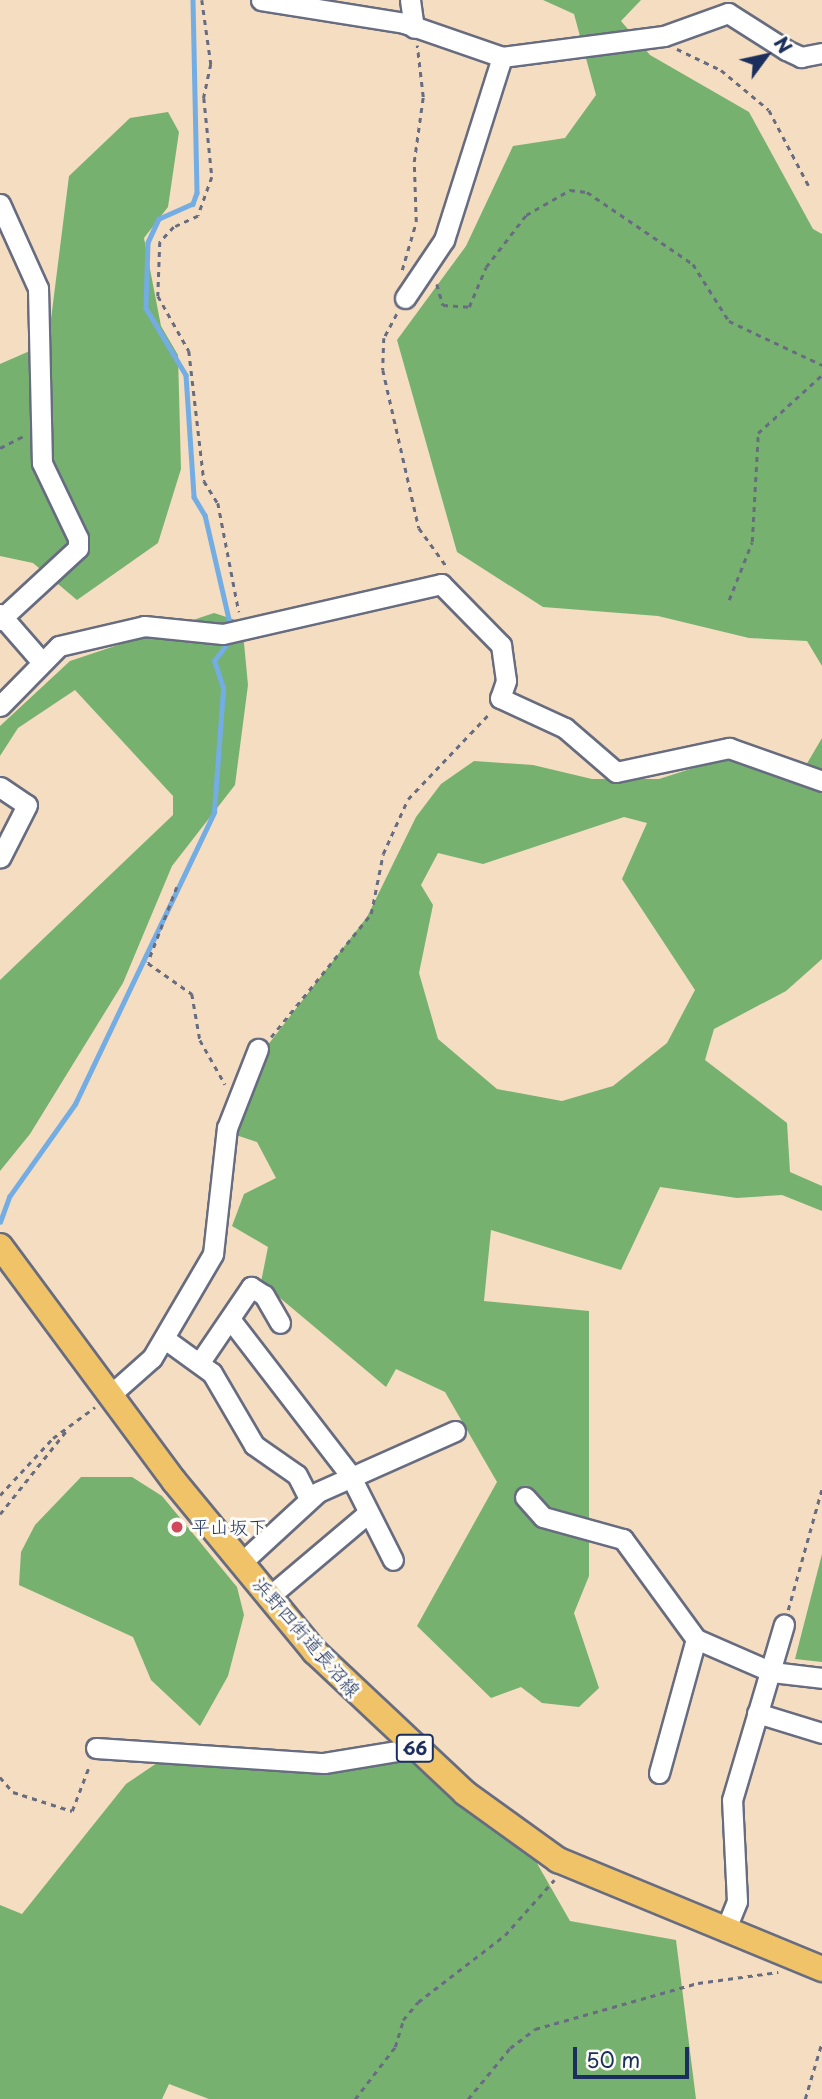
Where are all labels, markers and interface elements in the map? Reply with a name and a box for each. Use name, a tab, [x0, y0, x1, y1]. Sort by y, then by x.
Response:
north arrow	[731, 21, 801, 91]
text: N	[768, 31, 799, 59]
place label: 平山坂下	[191, 1516, 267, 1538]
marker: 平山坂下	[169, 1519, 185, 1535]
street label: 浜野四街道長沼線	[249, 1572, 365, 1702]
road number: 66	[396, 1734, 434, 1763]
scale bar	[577, 2032, 692, 2076]
text: 50 m	[586, 2043, 640, 2075]

